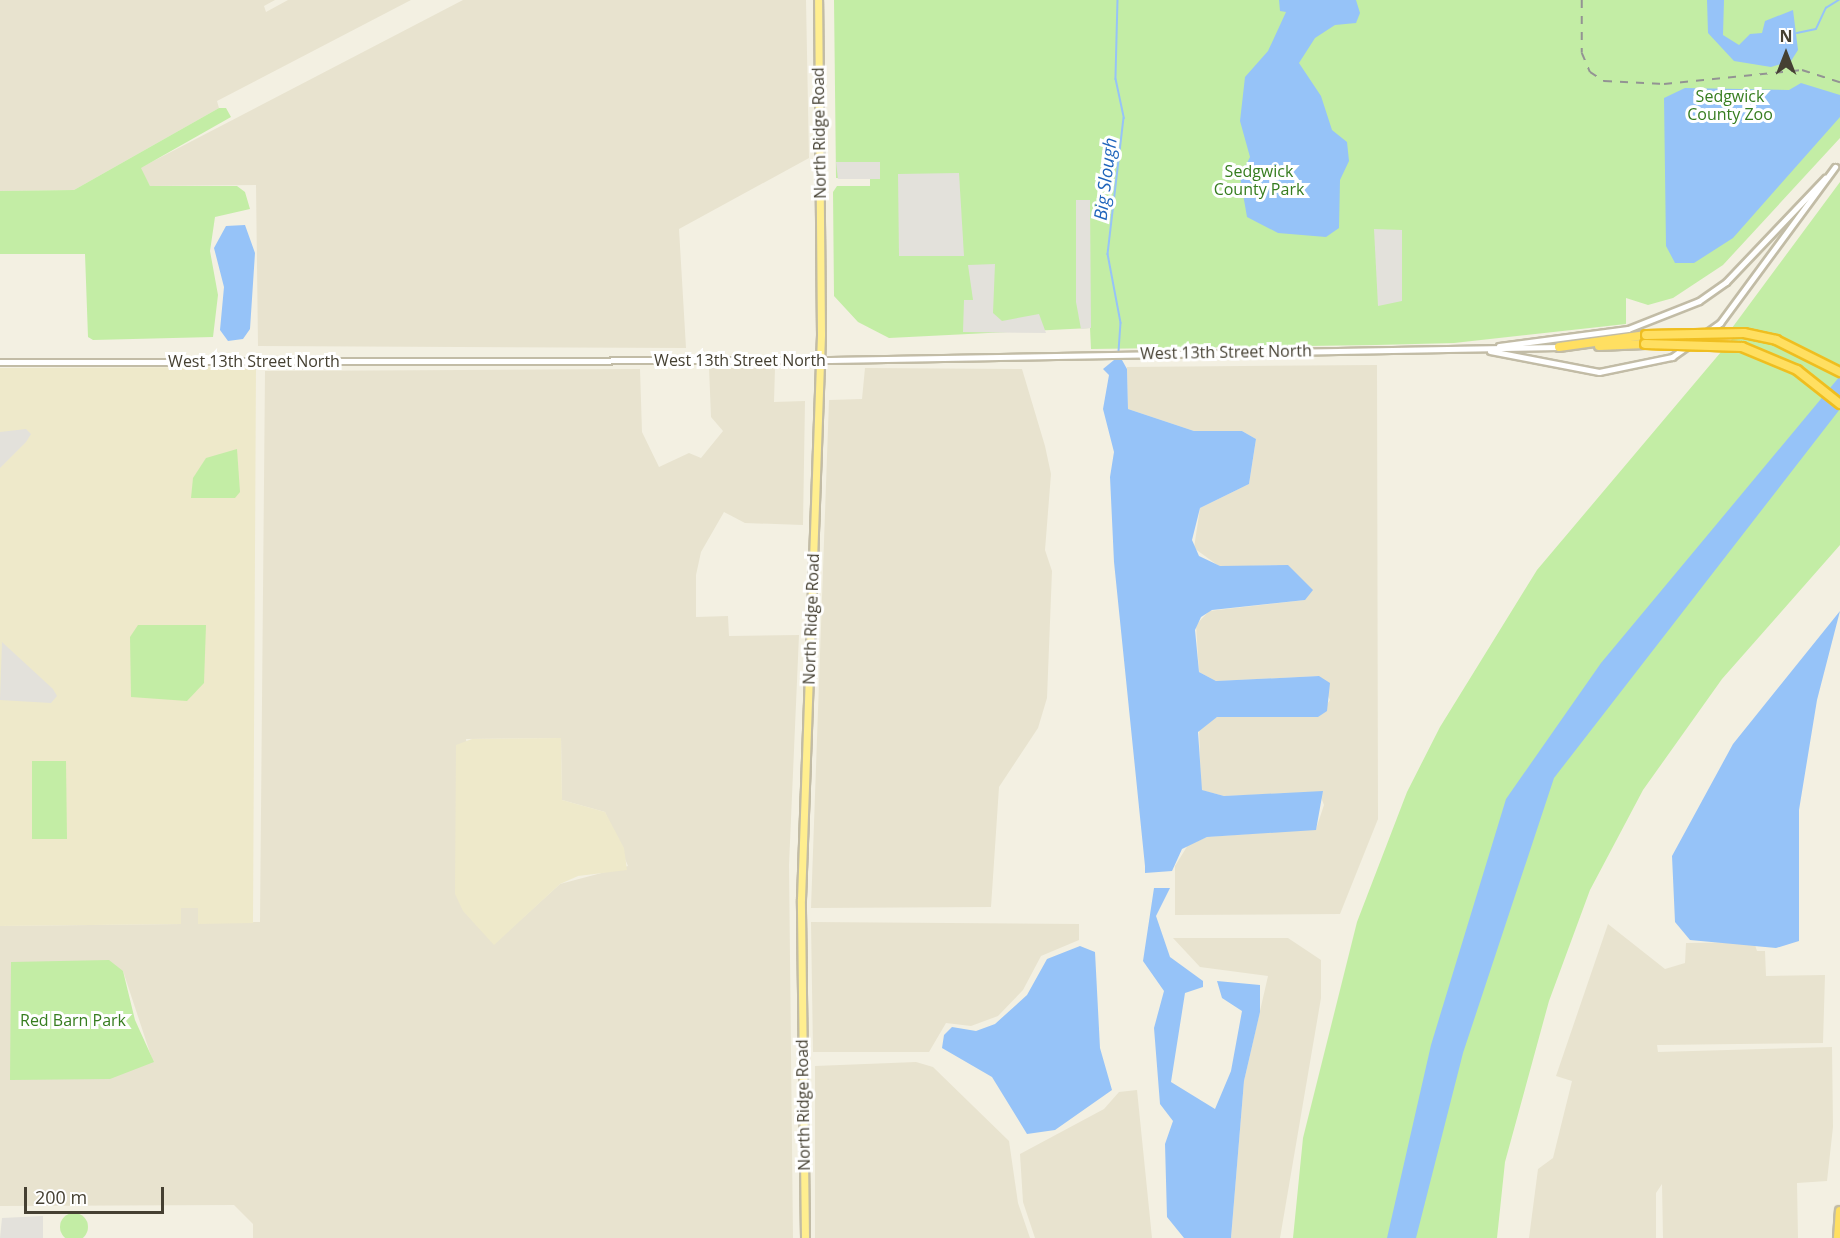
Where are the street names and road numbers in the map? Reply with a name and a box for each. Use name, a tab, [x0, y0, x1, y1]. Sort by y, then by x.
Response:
street label: North Ridge Road	[808, 67, 830, 199]
street label: West 13th Street North	[1140, 341, 1312, 363]
street label: West 13th Street North	[654, 350, 826, 370]
street label: West 13th Street North	[168, 351, 340, 371]
street label: North Ridge Road	[799, 553, 823, 685]
street label: North Ridge Road	[792, 1039, 814, 1171]

